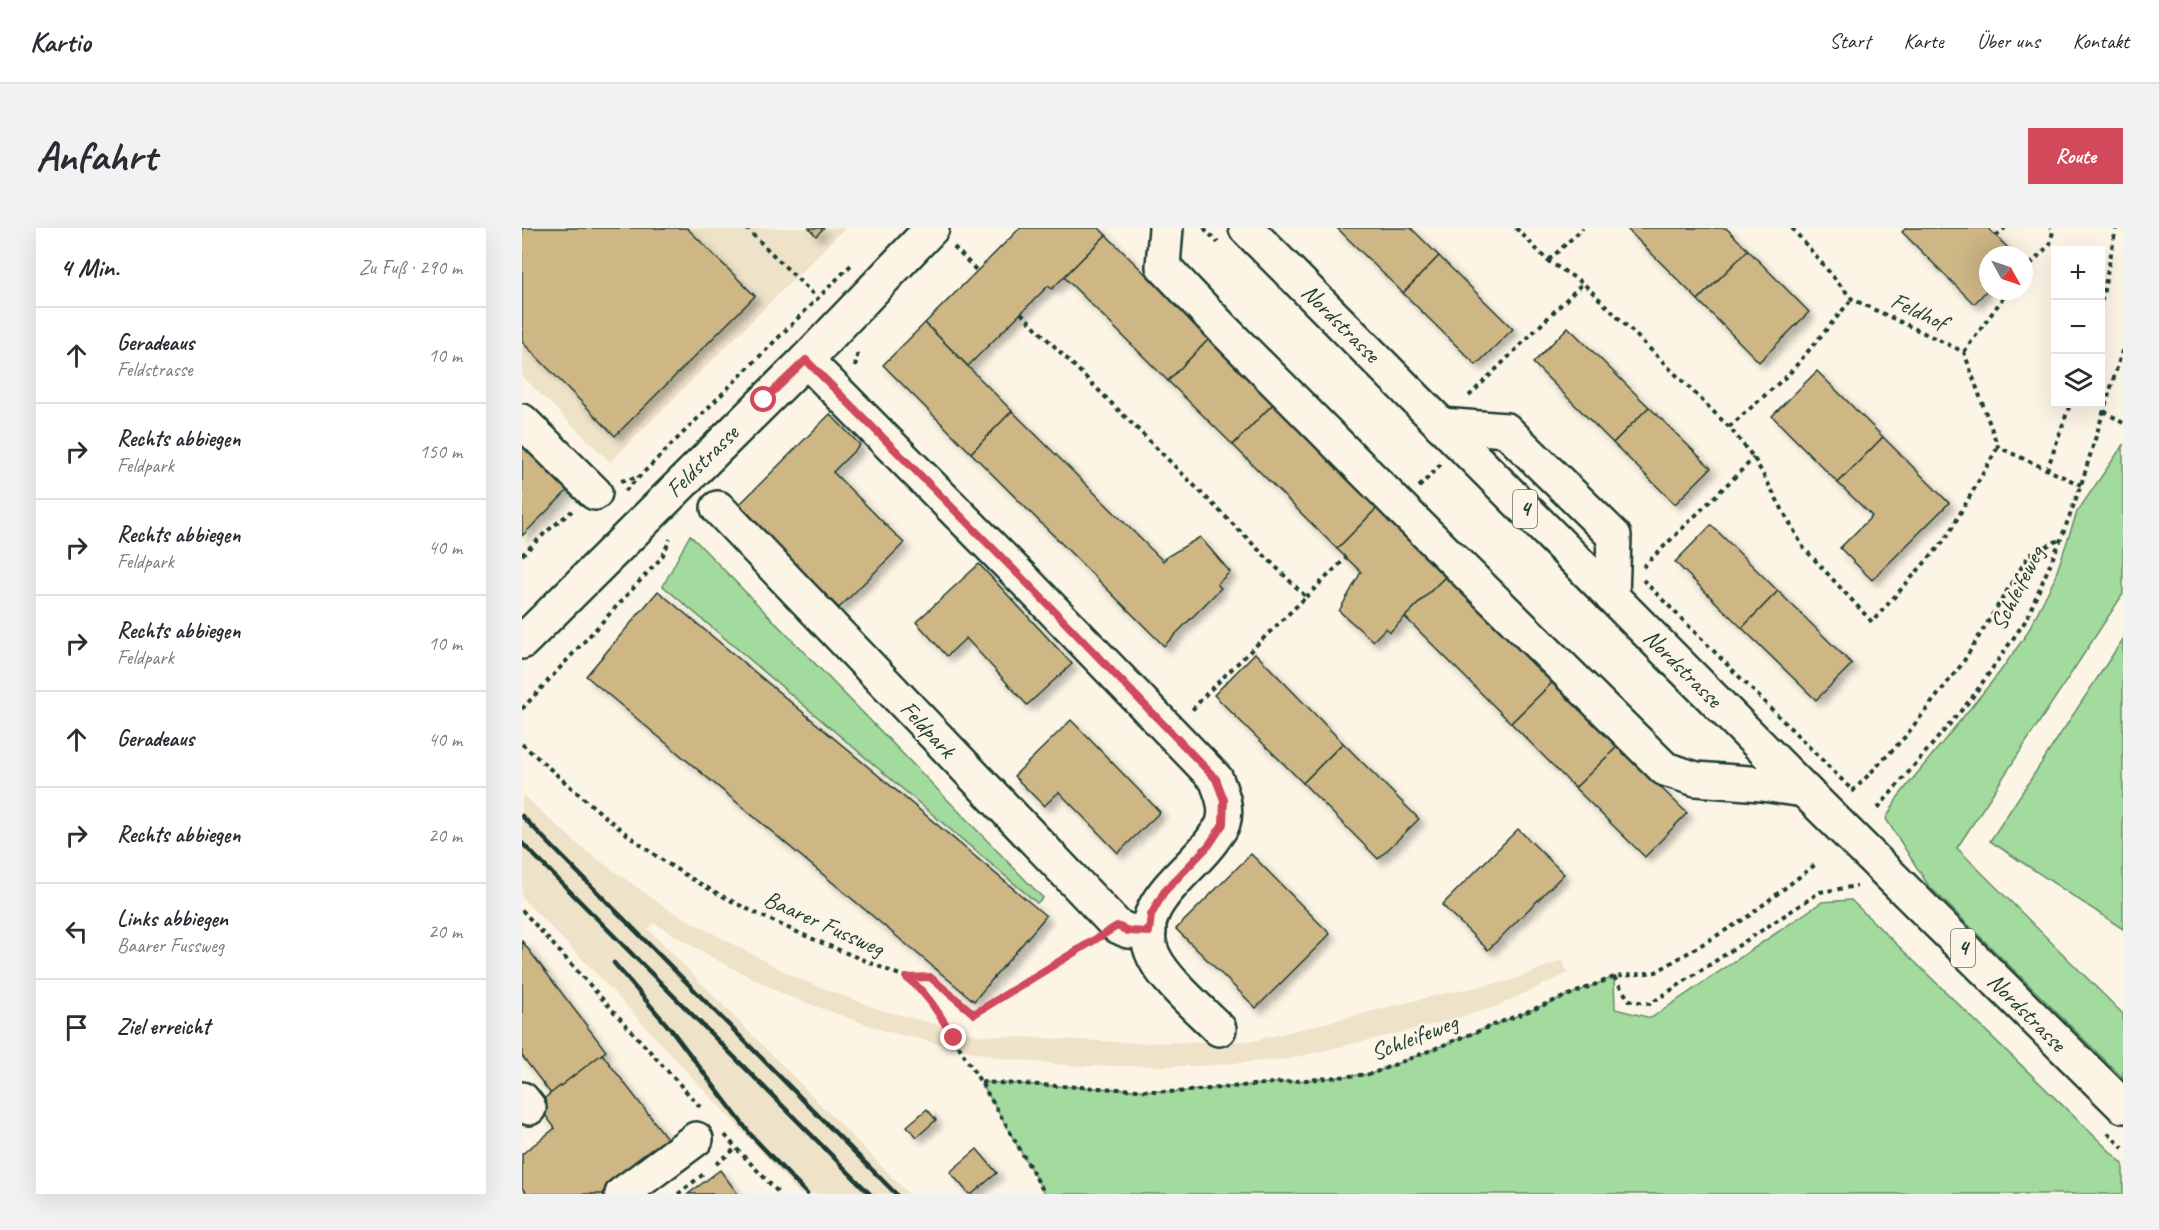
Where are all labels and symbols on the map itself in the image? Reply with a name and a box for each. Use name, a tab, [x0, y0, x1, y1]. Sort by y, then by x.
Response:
north arrow	[1979, 246, 2033, 300]
street label: Nordstrasse	[1295, 277, 1388, 370]
street label: Feldhof	[1886, 285, 1956, 339]
route start	[750, 386, 776, 412]
street label: Feldstrasse	[659, 417, 746, 504]
road number: 4	[1513, 490, 1537, 528]
street label: Schleifeweg	[1983, 540, 2052, 635]
street label: Nordstrasse	[1637, 622, 1730, 715]
street label: Feldpark	[894, 694, 964, 766]
street label: Baarer Fussweg	[759, 883, 890, 963]
road number: 4	[1951, 929, 1975, 967]
street label: Nordstrasse	[1981, 966, 2074, 1059]
street label: Schleifeweg	[1366, 1006, 1463, 1067]
route end	[940, 1024, 966, 1050]

